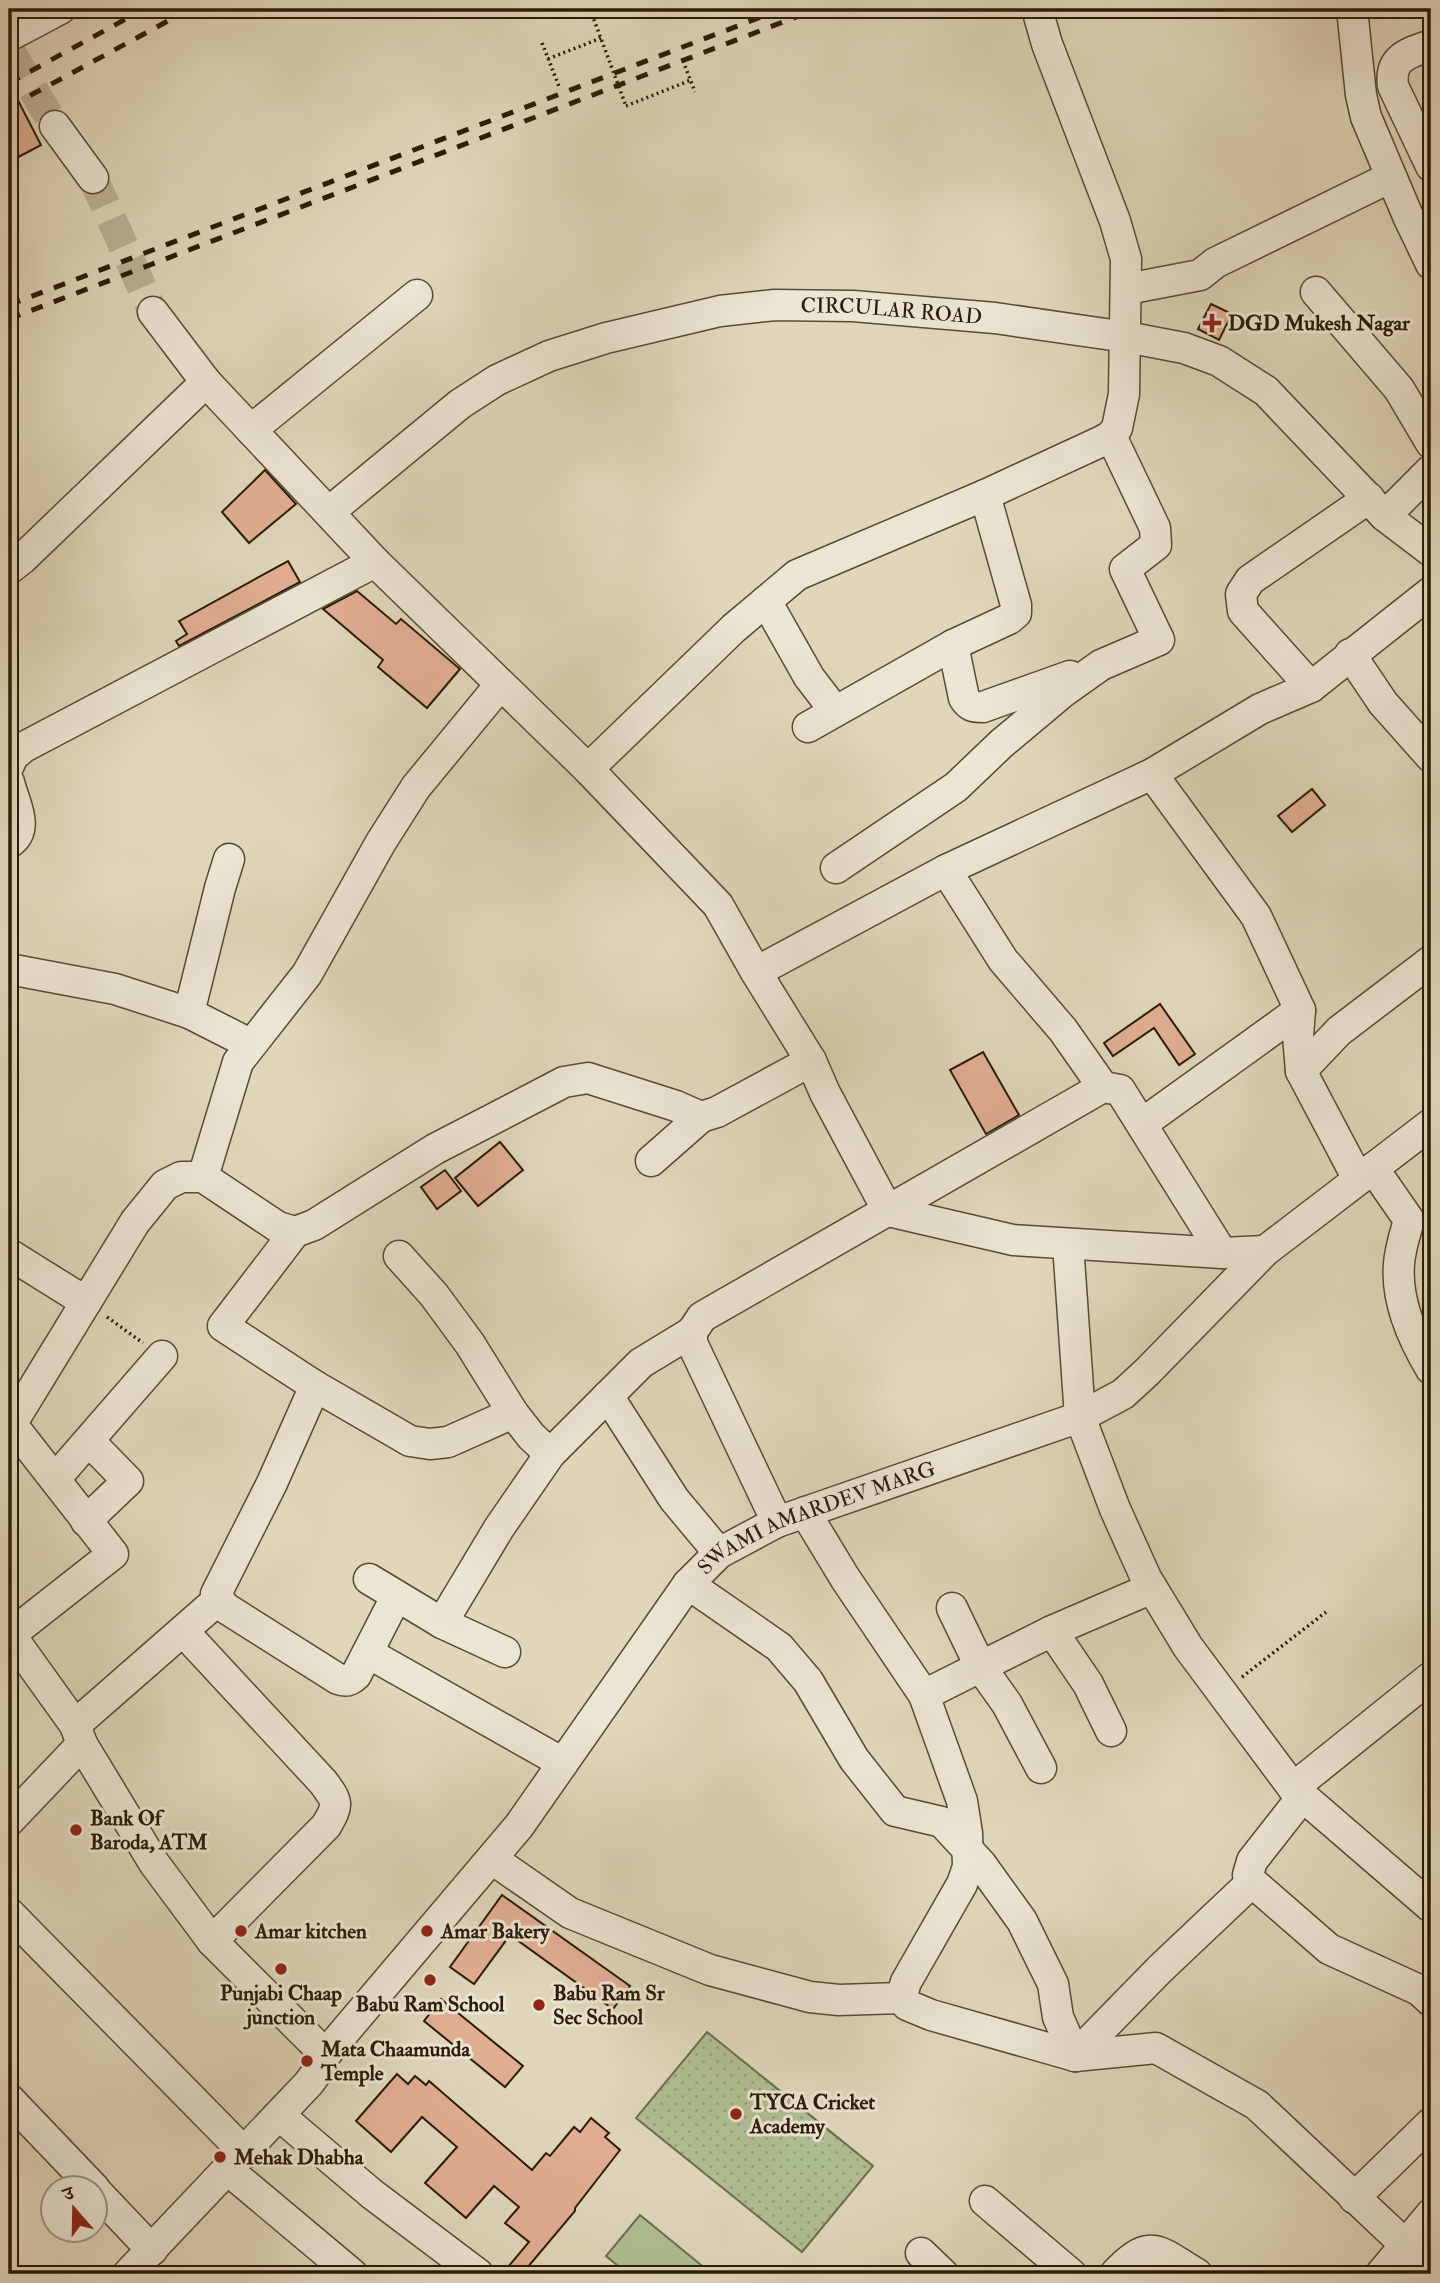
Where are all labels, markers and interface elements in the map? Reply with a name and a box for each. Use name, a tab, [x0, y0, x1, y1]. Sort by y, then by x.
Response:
street label: CIRCULAR ROAD	[800, 292, 983, 330]
place label: DGD Mukesh Nagar	[1228, 310, 1411, 337]
marker: DGD Mukesh Nagar	[1202, 313, 1222, 333]
street label: SWAMI AMARDEV MARG	[692, 1455, 939, 1580]
place label: Bank Of Baroda, ATM	[90, 1805, 208, 1856]
marker: Bank Of Baroda, ATM	[68, 1822, 84, 1838]
place label: Amar kitchen	[254, 1918, 367, 1945]
place label: Amar Bakery	[440, 1918, 550, 1945]
marker: Amar kitchen	[233, 1923, 249, 1939]
marker: Amar Bakery	[419, 1923, 435, 1939]
marker: Punjabi Chaap junction	[273, 1961, 289, 1977]
marker: Babu Ram School	[422, 1972, 438, 1988]
place label: Punjabi Chaap junction	[220, 1980, 342, 2031]
place label: Babu Ram Sr Sec School	[553, 1980, 666, 2031]
place label: Babu Ram School	[356, 1991, 505, 2018]
marker: Babu Ram Sr Sec School	[531, 1997, 547, 2013]
place label: Mata Chaamunda Temple	[320, 2036, 471, 2087]
marker: Mata Chaamunda Temple	[299, 2053, 315, 2069]
place label: TYCA Cricket Academy	[749, 2089, 875, 2140]
marker: TYCA Cricket Academy	[728, 2106, 744, 2122]
place label: Mehak Dhabha	[233, 2144, 365, 2171]
marker: Mehak Dhabha	[212, 2149, 228, 2165]
north arrow	[38, 2174, 108, 2244]
text: उ	[58, 2181, 78, 2208]

